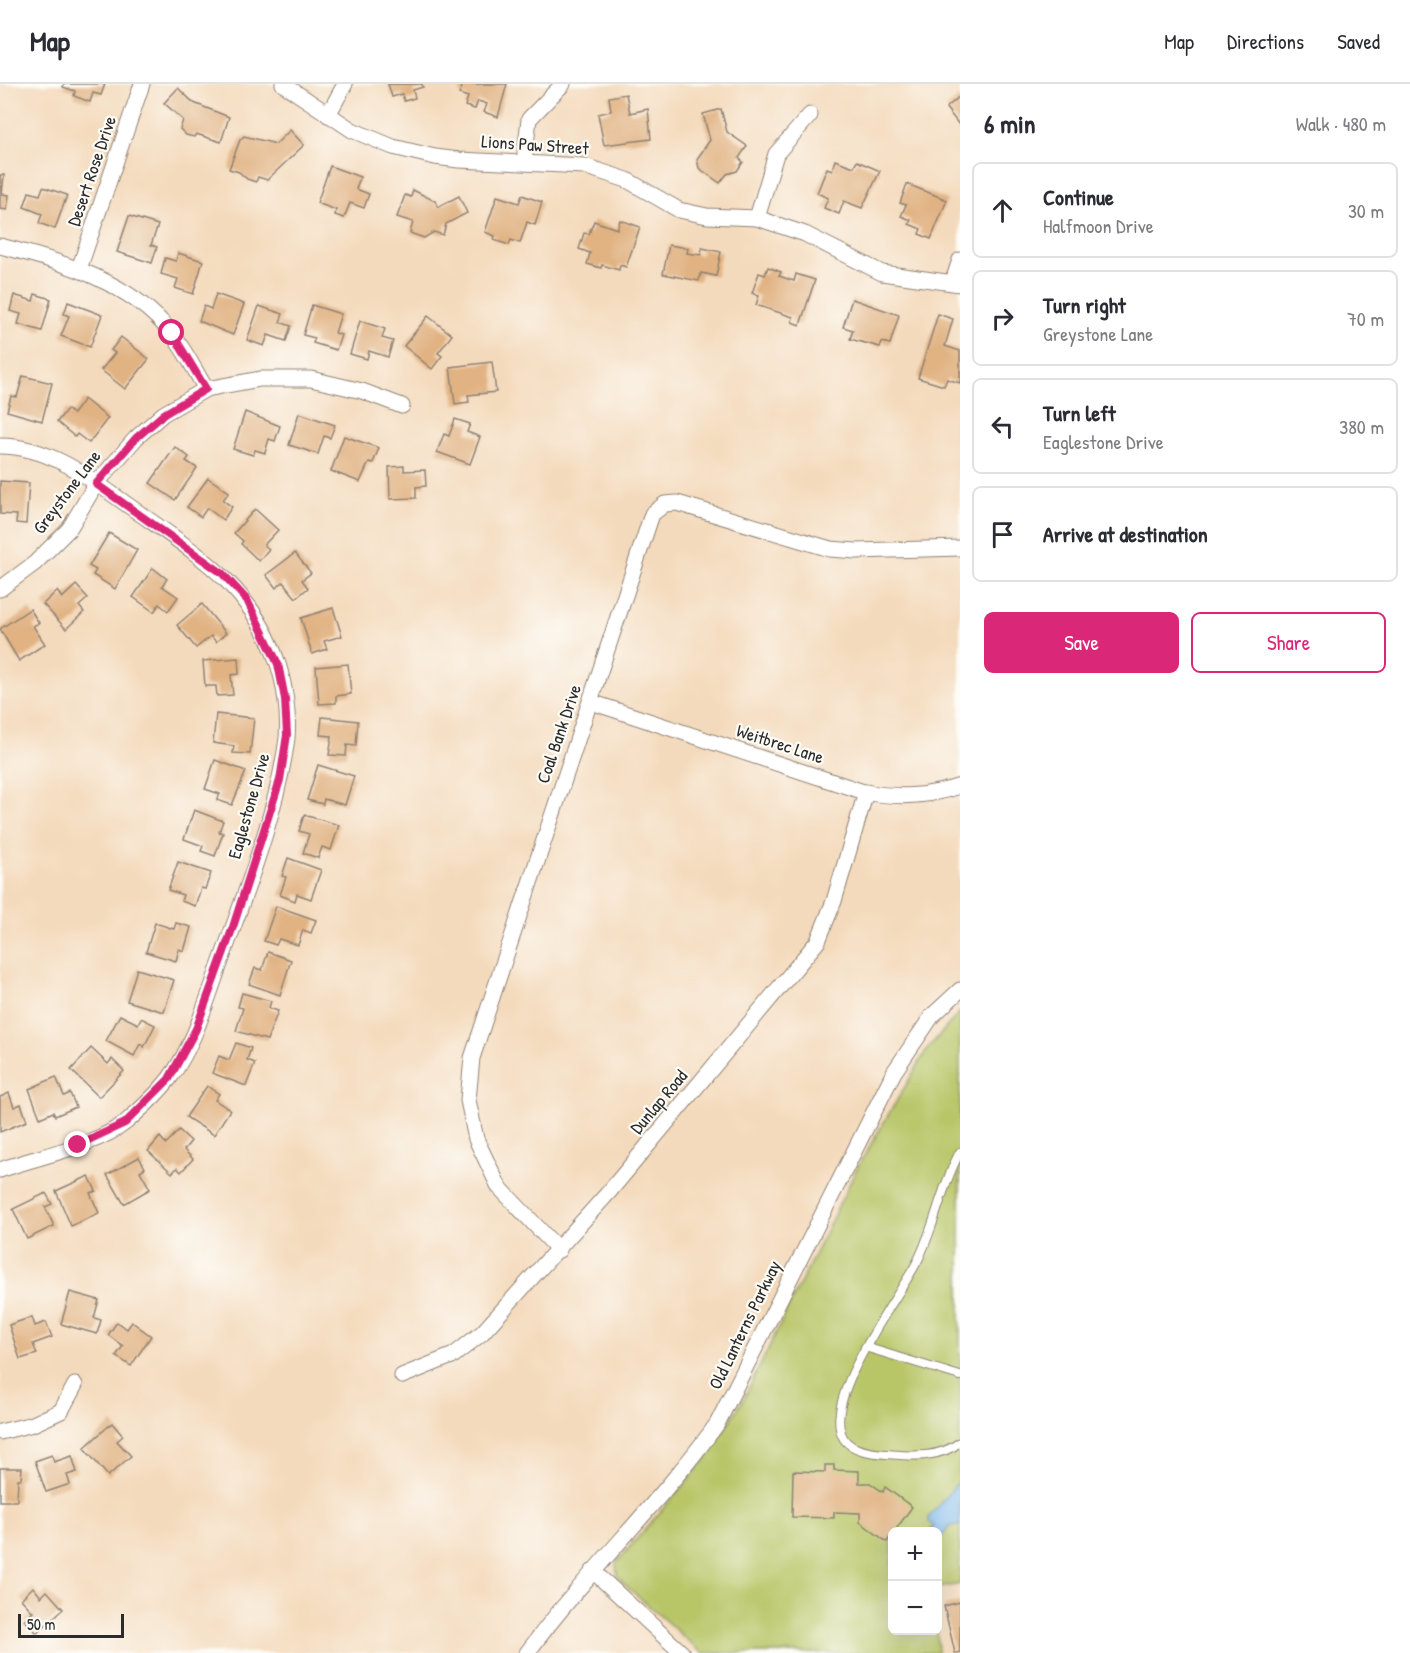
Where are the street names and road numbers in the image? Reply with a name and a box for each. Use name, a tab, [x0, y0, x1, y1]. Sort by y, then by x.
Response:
street label: Desert Rose Drive	[61, 113, 122, 229]
street label: Lions Paw Street	[481, 128, 590, 161]
street label: Greystone Lane	[27, 445, 106, 539]
street label: Coal Bank Drive	[530, 681, 587, 787]
street label: Weitbrec Lane	[733, 718, 827, 769]
street label: Eaglestone Drive	[222, 750, 276, 862]
street label: Dunlap Road	[624, 1064, 693, 1139]
street label: Old Lanterns Parkway	[703, 1256, 787, 1393]

